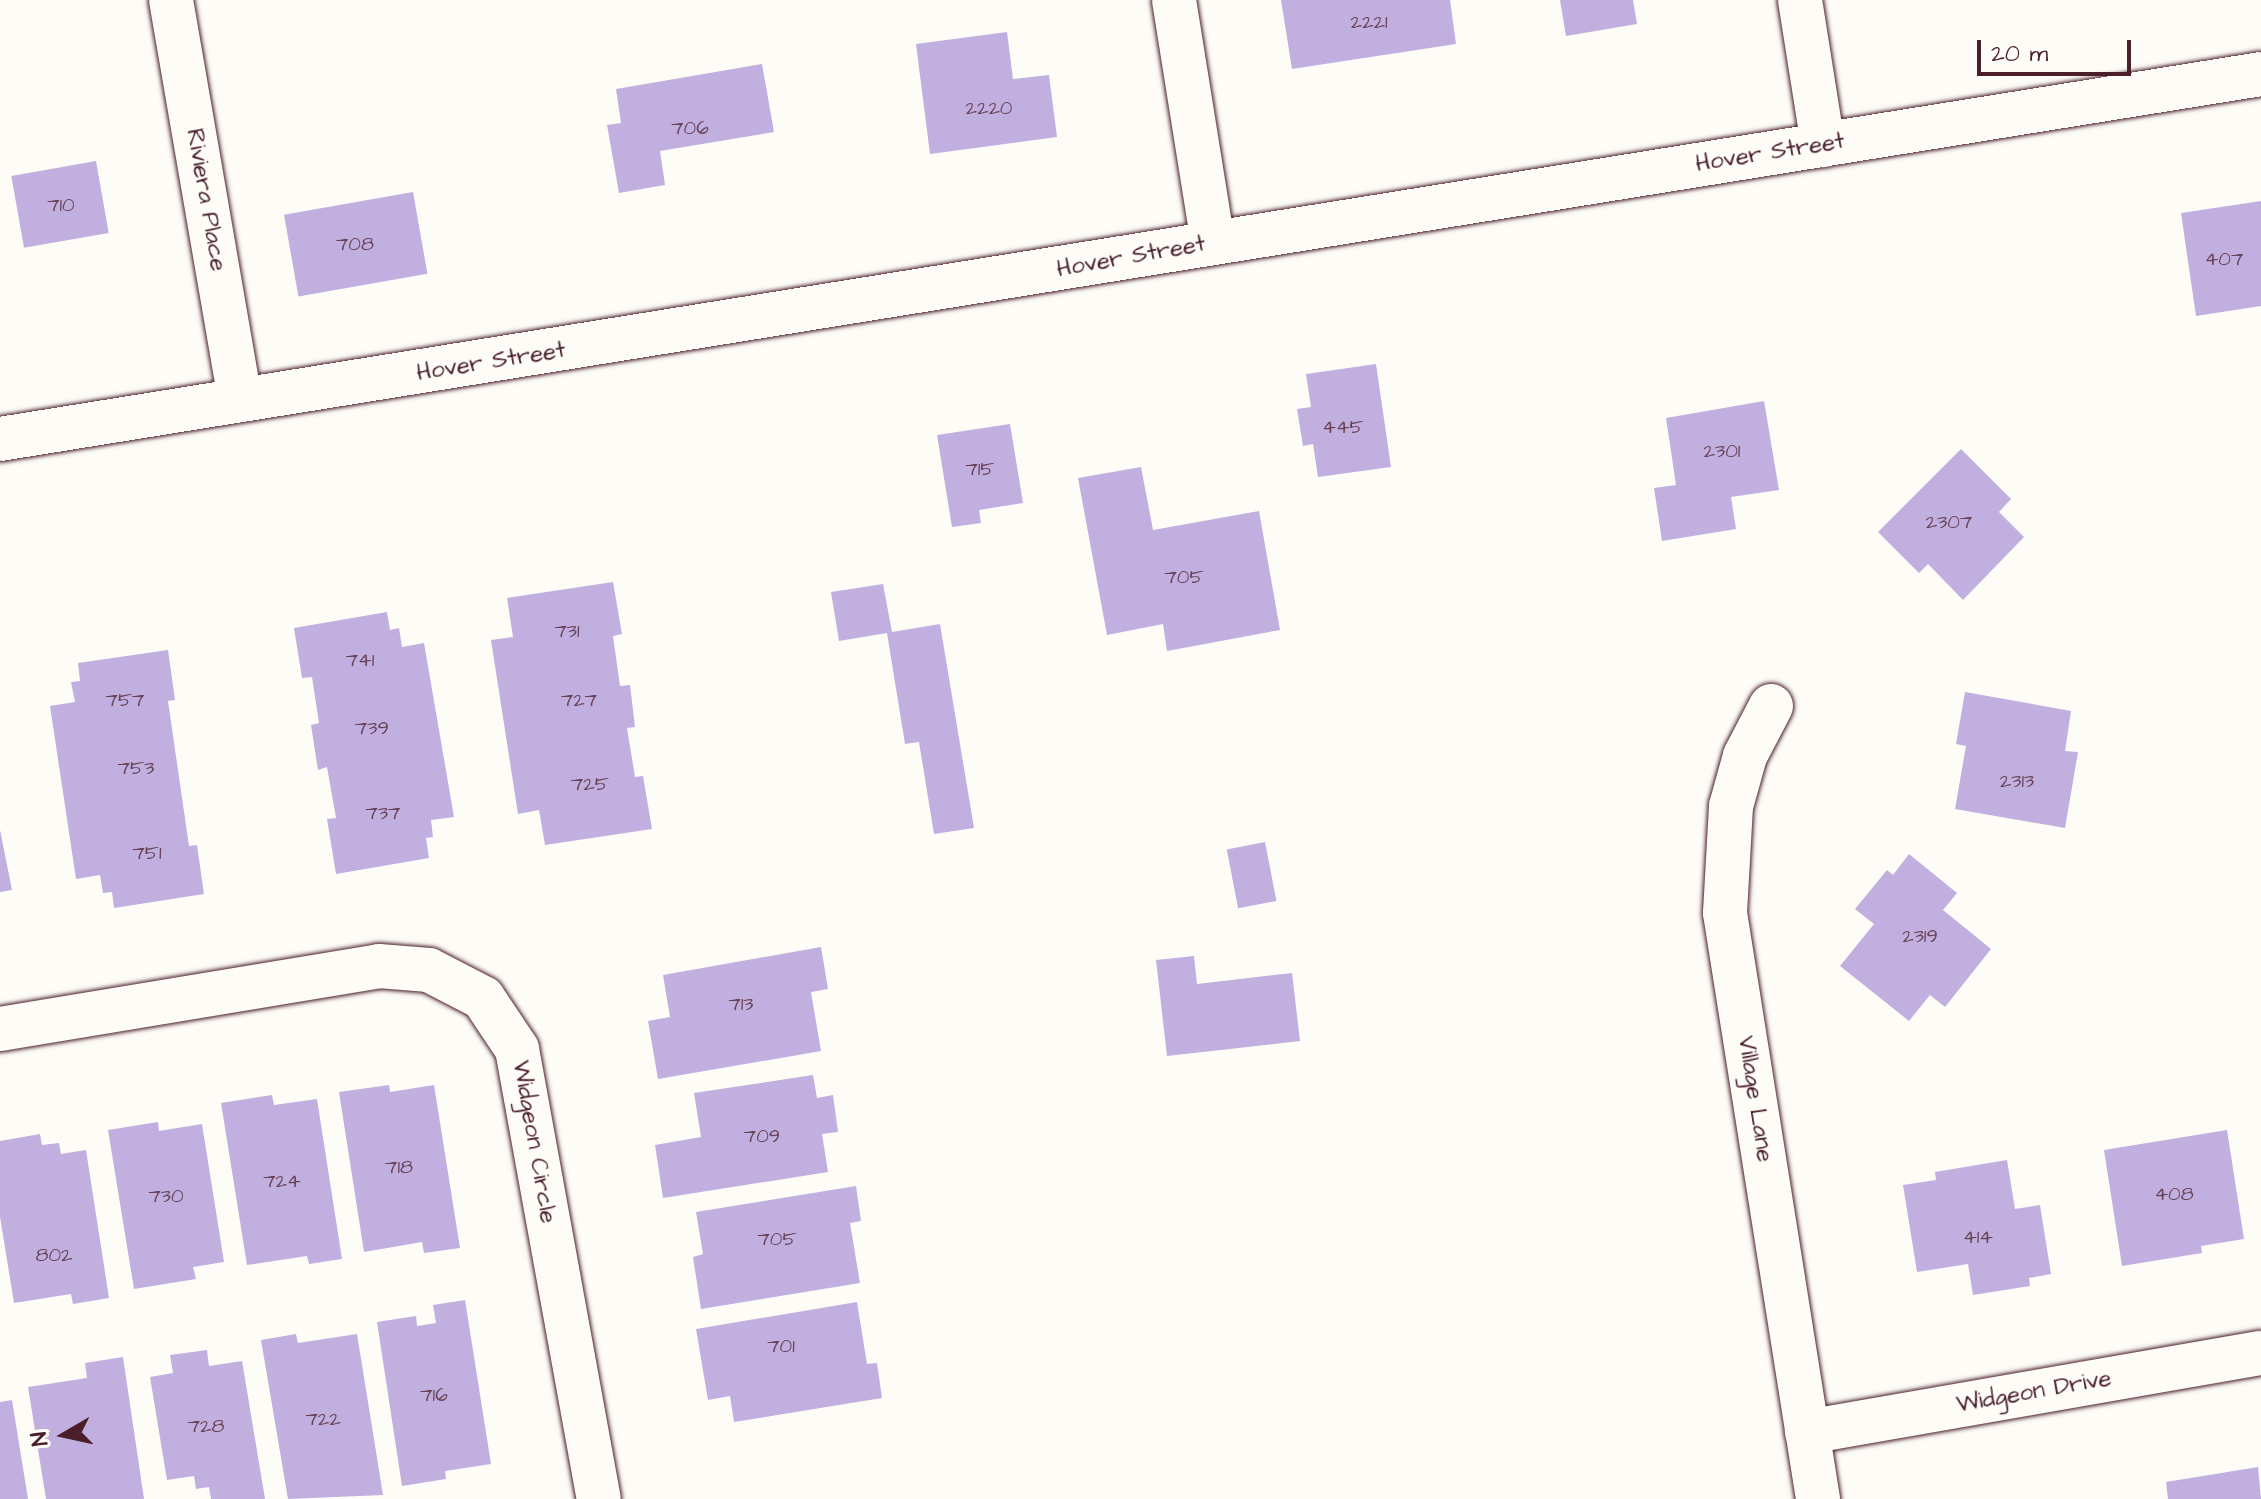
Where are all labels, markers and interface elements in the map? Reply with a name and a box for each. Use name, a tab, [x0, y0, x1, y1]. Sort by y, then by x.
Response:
house number: 2221	[1351, 10, 1387, 34]
scale bar	[1981, 24, 2135, 74]
text: 20 m	[1991, 37, 2048, 71]
house number: 2220	[966, 96, 1012, 120]
house number: 706	[671, 116, 709, 140]
street label: Riviera Place	[179, 126, 233, 274]
street label: Hover Street	[1693, 127, 1847, 179]
house number: 710	[47, 193, 75, 217]
street label: Hover Street	[1054, 230, 1208, 284]
house number: 708	[336, 232, 374, 256]
house number: 407	[2205, 247, 2243, 271]
street label: Hover Street	[414, 336, 568, 388]
house number: 445	[1322, 415, 1364, 439]
house number: 2301	[1704, 439, 1740, 463]
house number: 715	[965, 457, 995, 481]
house number: 2307	[1926, 510, 1972, 534]
house number: 705	[1164, 565, 1204, 589]
house number: 731	[554, 619, 580, 643]
house number: 741	[346, 648, 374, 672]
house number: 757	[106, 688, 144, 712]
house number: 727	[561, 688, 597, 712]
house number: 739	[355, 716, 389, 740]
house number: 753	[118, 756, 154, 780]
house number: 2313	[2000, 769, 2034, 793]
house number: 725	[571, 772, 609, 796]
house number: 737	[366, 801, 400, 825]
house number: 751	[132, 841, 162, 865]
house number: 2319	[1902, 924, 1938, 948]
house number: 713	[728, 992, 754, 1016]
street label: Village Lane	[1731, 1034, 1779, 1164]
street label: Widgeon Circle	[506, 1058, 562, 1226]
house number: 709	[744, 1124, 780, 1148]
house number: 718	[385, 1155, 413, 1179]
house number: 724	[263, 1169, 301, 1193]
house number: 408	[2154, 1182, 2194, 1206]
house number: 730	[148, 1184, 184, 1208]
house number: 414	[1963, 1225, 1993, 1249]
house number: 705	[757, 1227, 797, 1251]
house number: 802	[35, 1243, 73, 1267]
house number: 701	[767, 1334, 795, 1358]
street label: Widgeon Drive	[1954, 1364, 2114, 1420]
house number: 716	[420, 1383, 448, 1407]
north arrow	[24, 1395, 104, 1475]
house number: 722	[305, 1407, 341, 1431]
house number: 728	[188, 1414, 224, 1438]
text: N	[23, 1430, 56, 1448]

